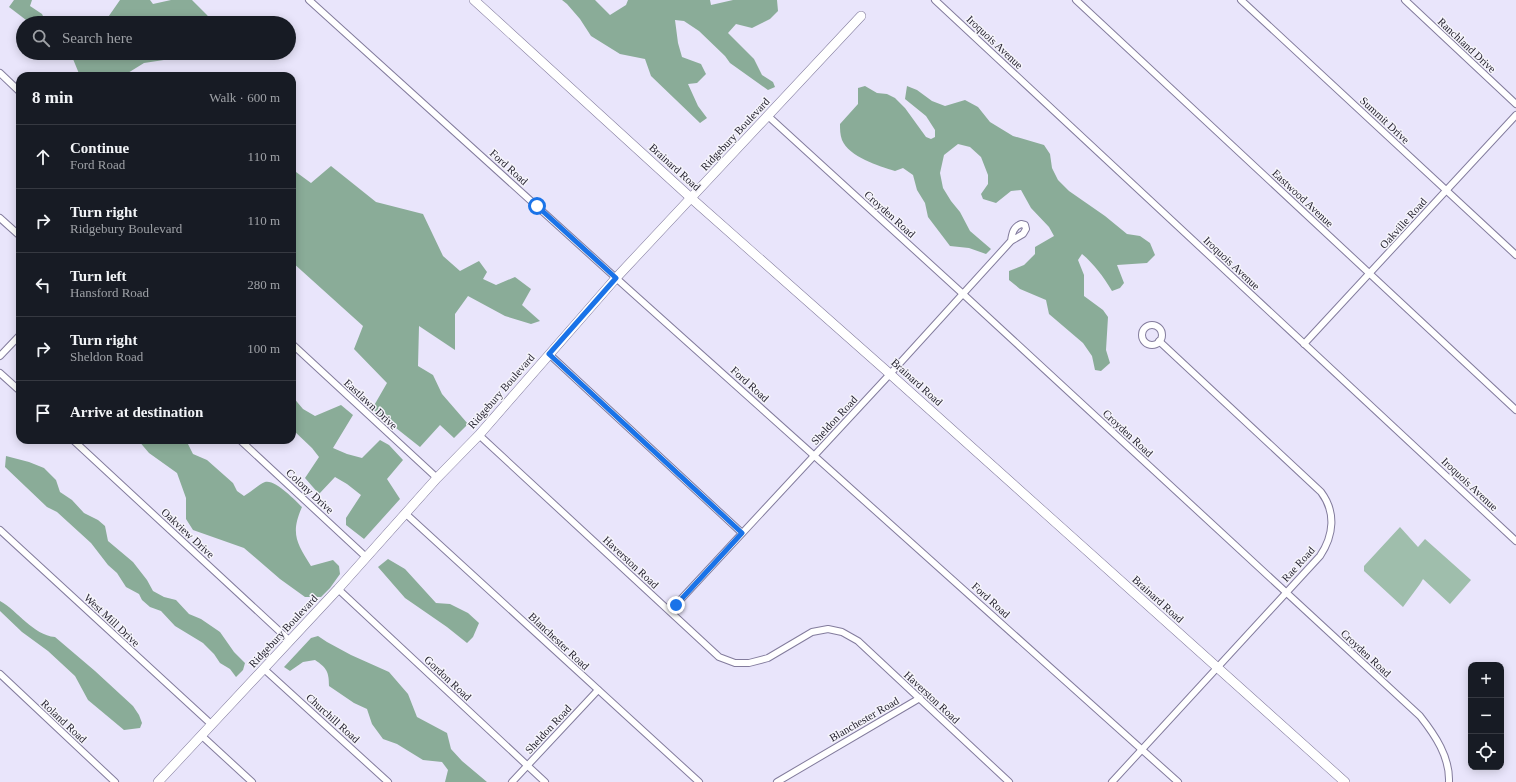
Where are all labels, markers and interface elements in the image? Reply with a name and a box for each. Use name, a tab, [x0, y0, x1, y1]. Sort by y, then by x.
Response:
street label: Iroquois Avenue	[965, 13, 1026, 71]
street label: Ranchland Drive	[1436, 15, 1499, 75]
search box	[16, 16, 296, 60]
icon: search	[30, 27, 52, 49]
text: Search here	[62, 30, 132, 46]
text: 8 min	[32, 88, 73, 107]
text: Walk · 600 m	[209, 90, 280, 105]
street label: Summit Drive	[1358, 94, 1412, 146]
street label: Ridgebury Boulevard	[698, 95, 772, 173]
text: Continue	[70, 140, 129, 156]
street label: Brainard Road	[647, 141, 703, 193]
icon: ahead	[32, 146, 54, 168]
street label: Ford Road	[488, 147, 531, 187]
text: 110 m	[248, 149, 280, 164]
text: Ford Road	[70, 157, 125, 172]
street label: Eastwood Avenue	[1270, 167, 1336, 229]
street label: Croyden Road	[862, 188, 918, 240]
street label: Oakville Road	[1377, 195, 1429, 251]
route start	[528, 197, 546, 215]
text: Turn right	[70, 204, 137, 220]
icon: right	[32, 210, 54, 232]
text: 110 m	[248, 213, 280, 228]
text: Ridgebury Boulevard	[70, 221, 182, 236]
street label: Iroquois Avenue	[1202, 234, 1263, 292]
text: Turn left	[70, 268, 127, 284]
icon: left	[32, 274, 54, 296]
text: 280 m	[247, 277, 280, 292]
text: Hansford Road	[70, 285, 149, 300]
text: Turn right	[70, 332, 137, 348]
icon: right	[32, 338, 54, 360]
text: 100 m	[247, 341, 280, 356]
text: Sheldon Road	[70, 349, 143, 364]
street label: Ridgebury Boulevard	[465, 351, 537, 431]
street label: Brainard Road	[889, 356, 945, 408]
street label: Ford Road	[729, 364, 772, 404]
street label: Eastlawn Drive	[342, 376, 400, 432]
street label: Sheldon Road	[808, 393, 860, 447]
icon: arrive	[32, 402, 54, 424]
text: Arrive at destination	[70, 404, 203, 420]
street label: Croyden Road	[1101, 407, 1156, 459]
street label: Iroquois Avenue	[1440, 455, 1501, 513]
street label: Colony Drive	[284, 466, 336, 516]
street label: Oakview Drive	[159, 506, 217, 560]
street label: Haverston Road	[601, 533, 661, 591]
street label: Rae Road	[1279, 544, 1317, 584]
street label: Brainard Road	[1130, 573, 1186, 625]
street label: Ford Road	[970, 580, 1013, 620]
street label: West Mill Drive	[82, 591, 142, 649]
street label: Ridgebury Boulevard	[246, 592, 320, 670]
route end	[667, 596, 685, 614]
street label: Blanchester Road	[526, 610, 592, 672]
street label: Croyden Road	[1339, 627, 1394, 679]
street label: Gordon Road	[422, 653, 474, 703]
map controls	[1468, 662, 1504, 770]
button: +	[1468, 662, 1504, 698]
street label: Haverston Road	[902, 668, 962, 726]
street label: Churchill Road	[304, 691, 362, 745]
street label: Blanchester Road	[827, 694, 901, 744]
street label: Roland Road	[39, 697, 90, 745]
button: −	[1468, 698, 1504, 734]
street label: Sheldon Road	[522, 702, 574, 756]
button: locate	[1468, 734, 1504, 770]

